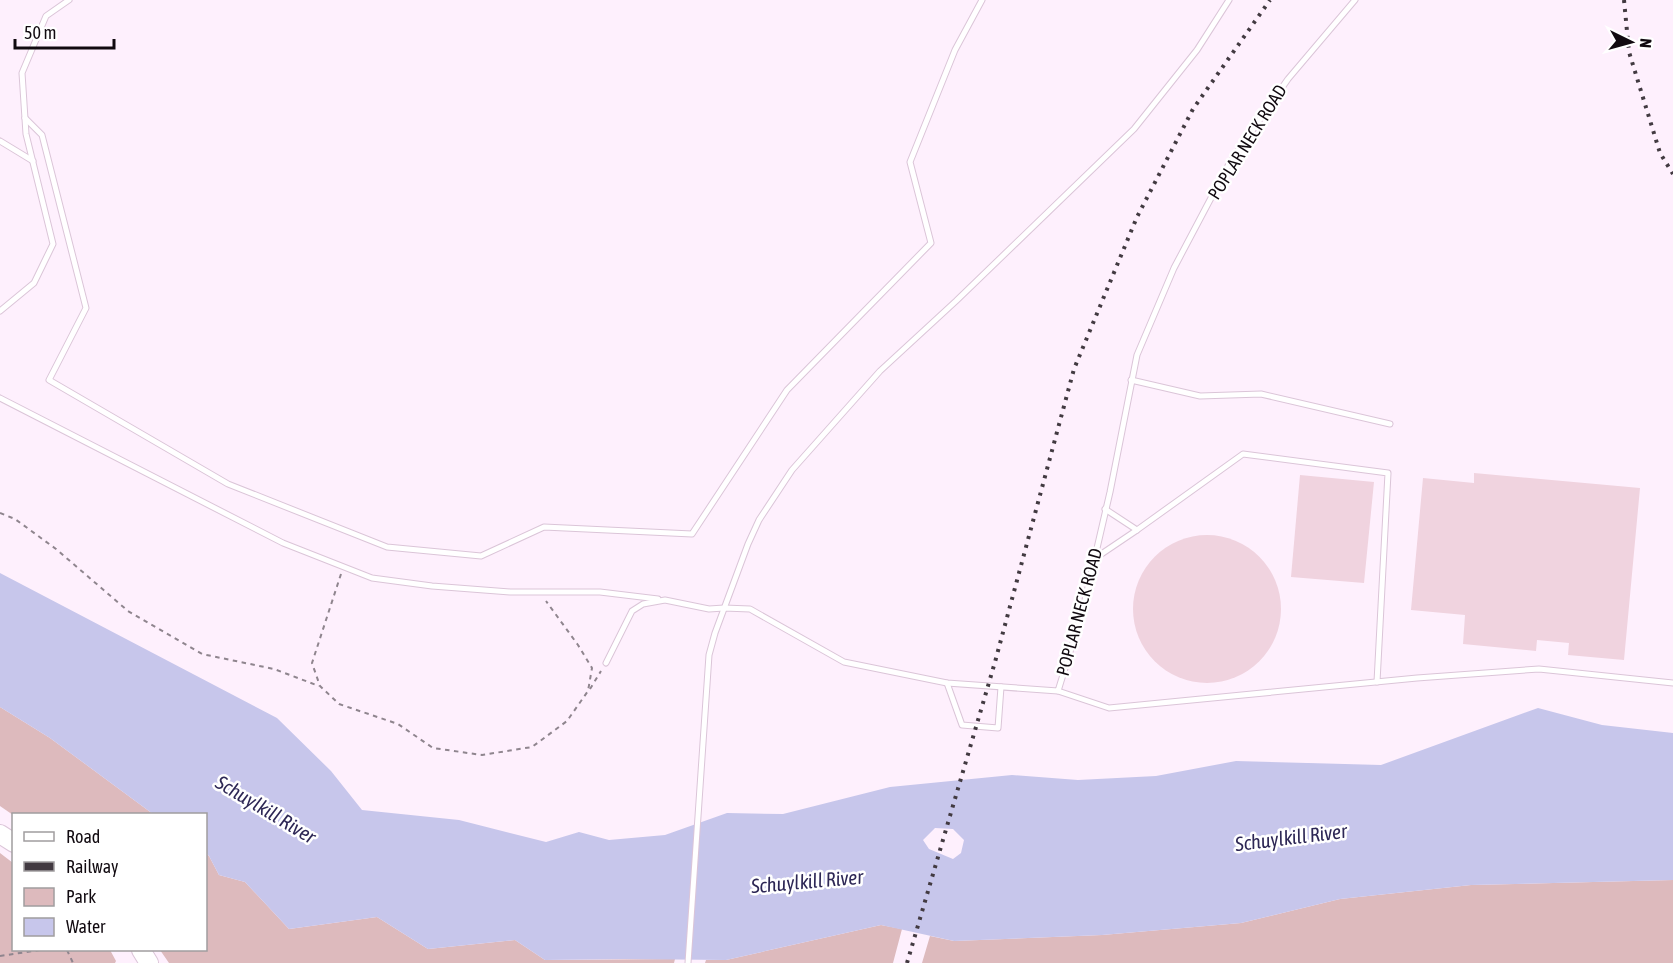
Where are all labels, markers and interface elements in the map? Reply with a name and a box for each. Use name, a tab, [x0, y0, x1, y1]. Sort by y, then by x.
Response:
scale bar	[15, 12, 114, 50]
north arrow	[1601, 12, 1661, 72]
text: 50 m	[24, 22, 56, 43]
text: N	[1637, 38, 1655, 49]
street label: POPLAR NECK ROAD	[1203, 81, 1291, 203]
street label: POPLAR NECK ROAD	[1052, 546, 1106, 678]
water label: Schuylkill River	[211, 770, 321, 848]
legend	[12, 813, 207, 951]
water label: Schuylkill River	[1233, 819, 1349, 855]
text: Road	[66, 826, 100, 847]
text: Railway	[66, 856, 118, 877]
water label: Schuylkill River	[749, 865, 865, 897]
text: Park	[66, 886, 96, 907]
text: Water	[66, 916, 106, 937]

